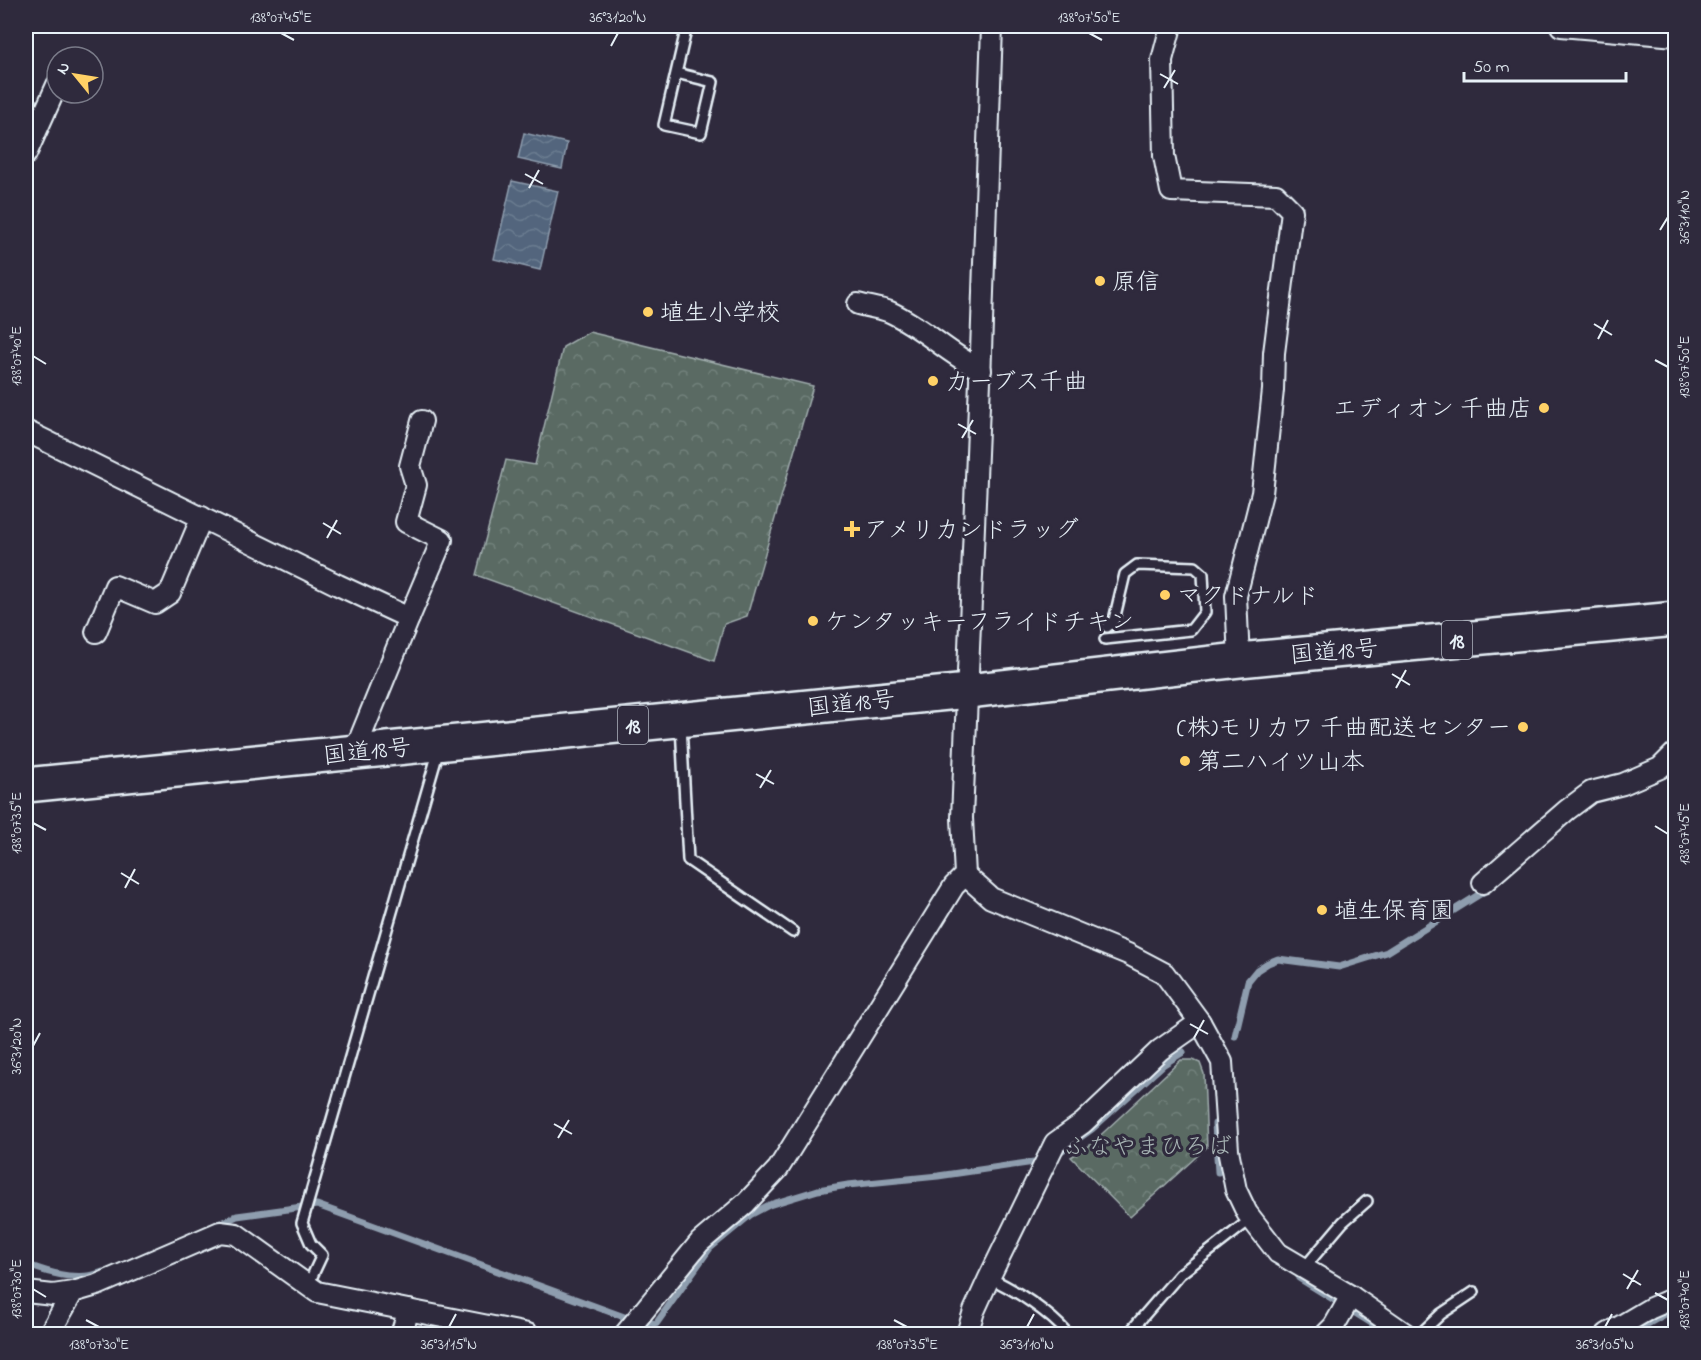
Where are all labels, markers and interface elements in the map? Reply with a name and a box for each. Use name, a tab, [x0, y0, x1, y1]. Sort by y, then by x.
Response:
text: 138°07'45"E	[250, 7, 312, 29]
text: 36°31'20"N	[590, 7, 646, 29]
text: 138°07'50"E	[1058, 7, 1120, 29]
north arrow	[45, 45, 105, 105]
scale bar	[1464, 45, 1626, 83]
text: 50 m	[1473, 55, 1510, 81]
text: N	[51, 58, 77, 79]
text: 36°31'10"N	[1674, 190, 1696, 244]
place label: 原信	[1112, 266, 1160, 301]
marker: 原信	[1093, 274, 1107, 288]
place label: 埴生小学校	[660, 297, 780, 332]
marker: 埴生小学校	[641, 305, 655, 319]
text: 138°07'40"E	[6, 326, 28, 386]
text: 138°07'50"E	[1674, 336, 1696, 398]
place label: カーブス千曲	[945, 366, 1088, 401]
marker: カーブス千曲	[926, 374, 940, 388]
place label: エディオン 千曲店	[1333, 393, 1532, 428]
marker: エディオン 千曲店	[1537, 401, 1551, 415]
place label: アメリカンドラッグ	[864, 514, 1079, 549]
marker: アメリカンドラッグ	[845, 522, 859, 536]
place label: マクドナルド	[1177, 580, 1319, 615]
marker: マクドナルド	[1158, 588, 1172, 602]
place label: ケンタッキーフライドチキン	[825, 606, 1134, 641]
marker: ケンタッキーフライドチキン	[806, 614, 820, 628]
road number: 18	[1442, 621, 1472, 659]
street label: 国道18号	[1289, 632, 1380, 675]
street label: 国道18号	[805, 683, 897, 728]
road number: 18	[618, 706, 648, 744]
place label: (株)モリカワ 千曲配送センター	[1177, 712, 1511, 747]
marker: (株)モリカワ 千曲配送センター	[1516, 720, 1530, 734]
street label: 国道18号	[321, 731, 413, 776]
place label: 第二ハイツ山本	[1197, 746, 1365, 781]
marker: 第二ハイツ山本	[1178, 754, 1192, 768]
text: 138°07'35"E	[6, 792, 28, 854]
text: 138°07'45"E	[1674, 803, 1696, 865]
place label: 埴生保育園	[1334, 895, 1454, 930]
marker: 埴生保育園	[1315, 903, 1329, 917]
text: 36°31'20"N	[6, 1018, 28, 1074]
park label: ふなやまひろば	[1064, 1131, 1232, 1166]
text: 138°07'30"E	[6, 1259, 28, 1319]
text: 138°07'40"E	[1674, 1270, 1696, 1330]
text: 138°07'30"E	[69, 1334, 129, 1356]
text: 36°31'15"N	[421, 1334, 477, 1356]
text: 138°07'35"E	[876, 1334, 938, 1356]
text: 36°31'10"N	[1000, 1334, 1054, 1356]
text: 36°31'05"N	[1576, 1334, 1634, 1356]

